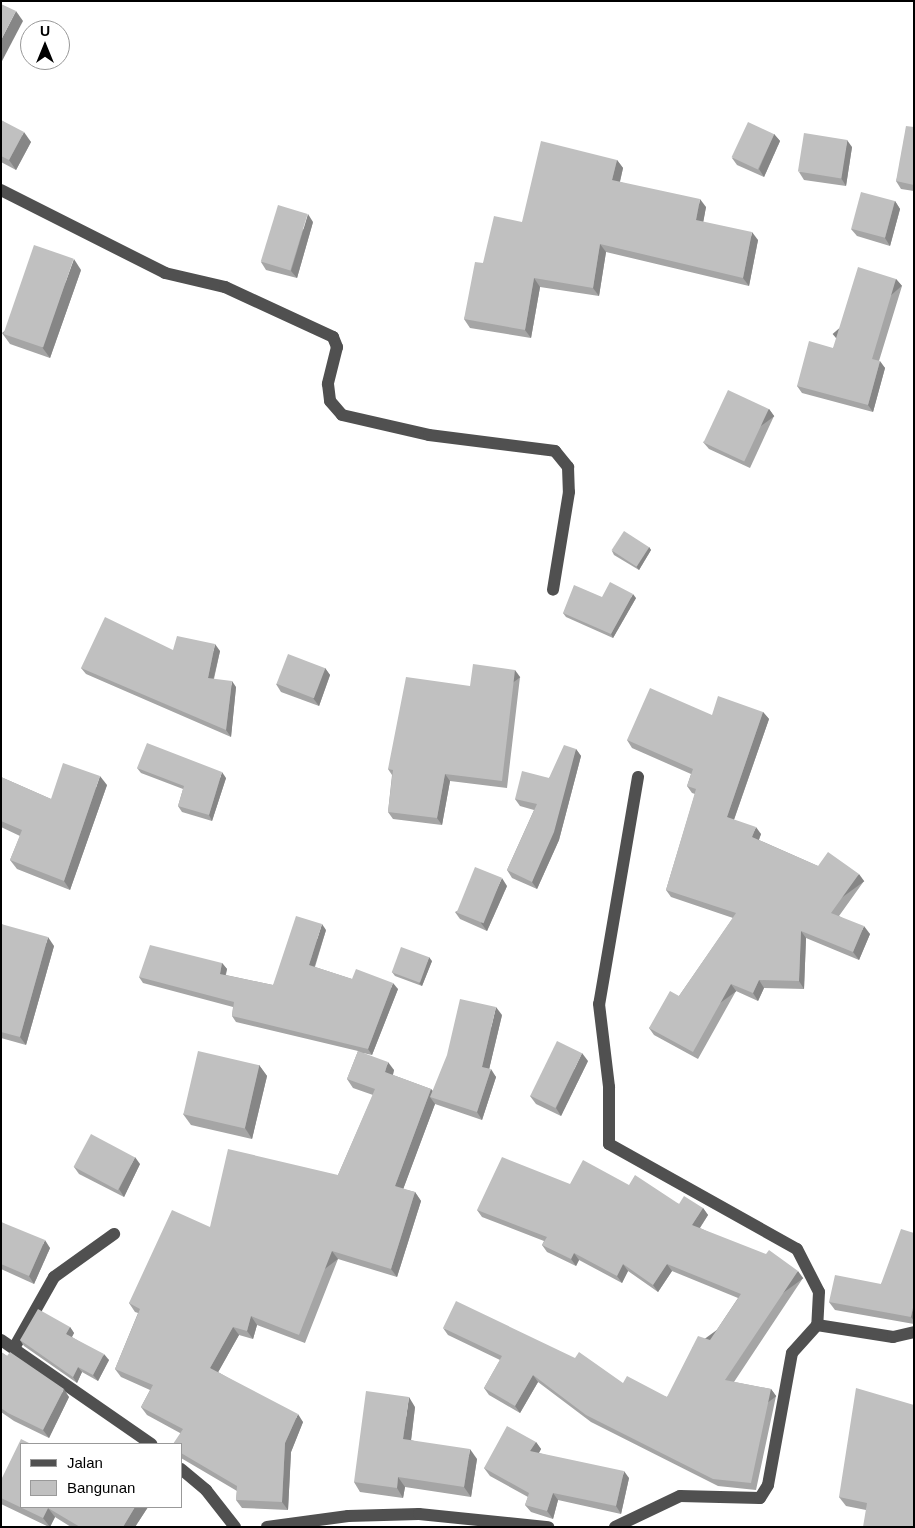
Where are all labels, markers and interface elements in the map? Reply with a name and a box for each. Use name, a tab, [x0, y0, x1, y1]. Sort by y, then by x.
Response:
north arrow	[20, 20, 70, 70]
text: U	[40, 23, 50, 39]
legend	[20, 1443, 182, 1508]
text: Jalan	[67, 1454, 103, 1471]
text: Bangunan	[67, 1479, 135, 1496]

